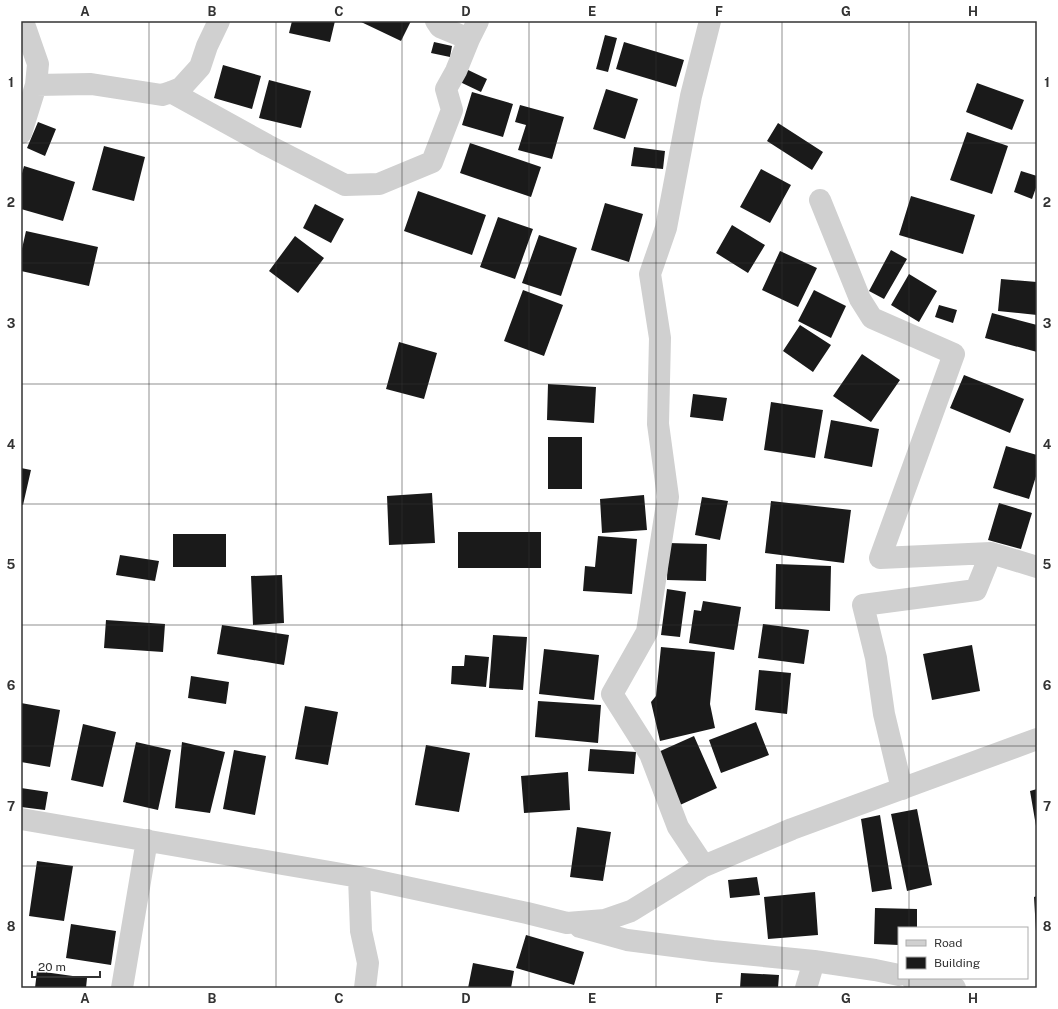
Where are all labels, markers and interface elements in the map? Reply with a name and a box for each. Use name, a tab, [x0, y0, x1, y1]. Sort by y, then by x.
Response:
text: A	[80, 4, 90, 19]
text: B	[208, 4, 217, 19]
text: C	[334, 4, 344, 19]
text: D	[461, 4, 471, 19]
text: E	[588, 4, 596, 19]
text: F	[715, 4, 723, 19]
text: G	[841, 4, 851, 19]
text: H	[968, 4, 978, 19]
text: 1	[8, 75, 14, 90]
text: 1	[1044, 75, 1050, 90]
text: 2	[7, 195, 15, 210]
text: 2	[1043, 195, 1051, 210]
text: 3	[7, 316, 16, 331]
text: 3	[1043, 316, 1052, 331]
text: 4	[7, 437, 16, 452]
text: 4	[1043, 437, 1052, 452]
text: 5	[7, 557, 16, 572]
text: 5	[1043, 557, 1052, 572]
text: 6	[7, 678, 16, 693]
text: 6	[1043, 678, 1052, 693]
text: 7	[7, 799, 15, 814]
text: 7	[1043, 799, 1051, 814]
text: 8	[7, 919, 16, 934]
text: 8	[1043, 919, 1052, 934]
legend	[898, 927, 1028, 979]
text: Road	[934, 936, 962, 950]
scale bar	[32, 953, 100, 979]
text: Building	[934, 956, 980, 970]
text: 20 m	[38, 960, 66, 974]
text: A	[80, 991, 90, 1006]
text: B	[208, 991, 217, 1006]
text: C	[334, 991, 344, 1006]
text: D	[461, 991, 471, 1006]
text: E	[588, 991, 596, 1006]
text: F	[715, 991, 723, 1006]
text: G	[841, 991, 851, 1006]
text: H	[968, 991, 978, 1006]

